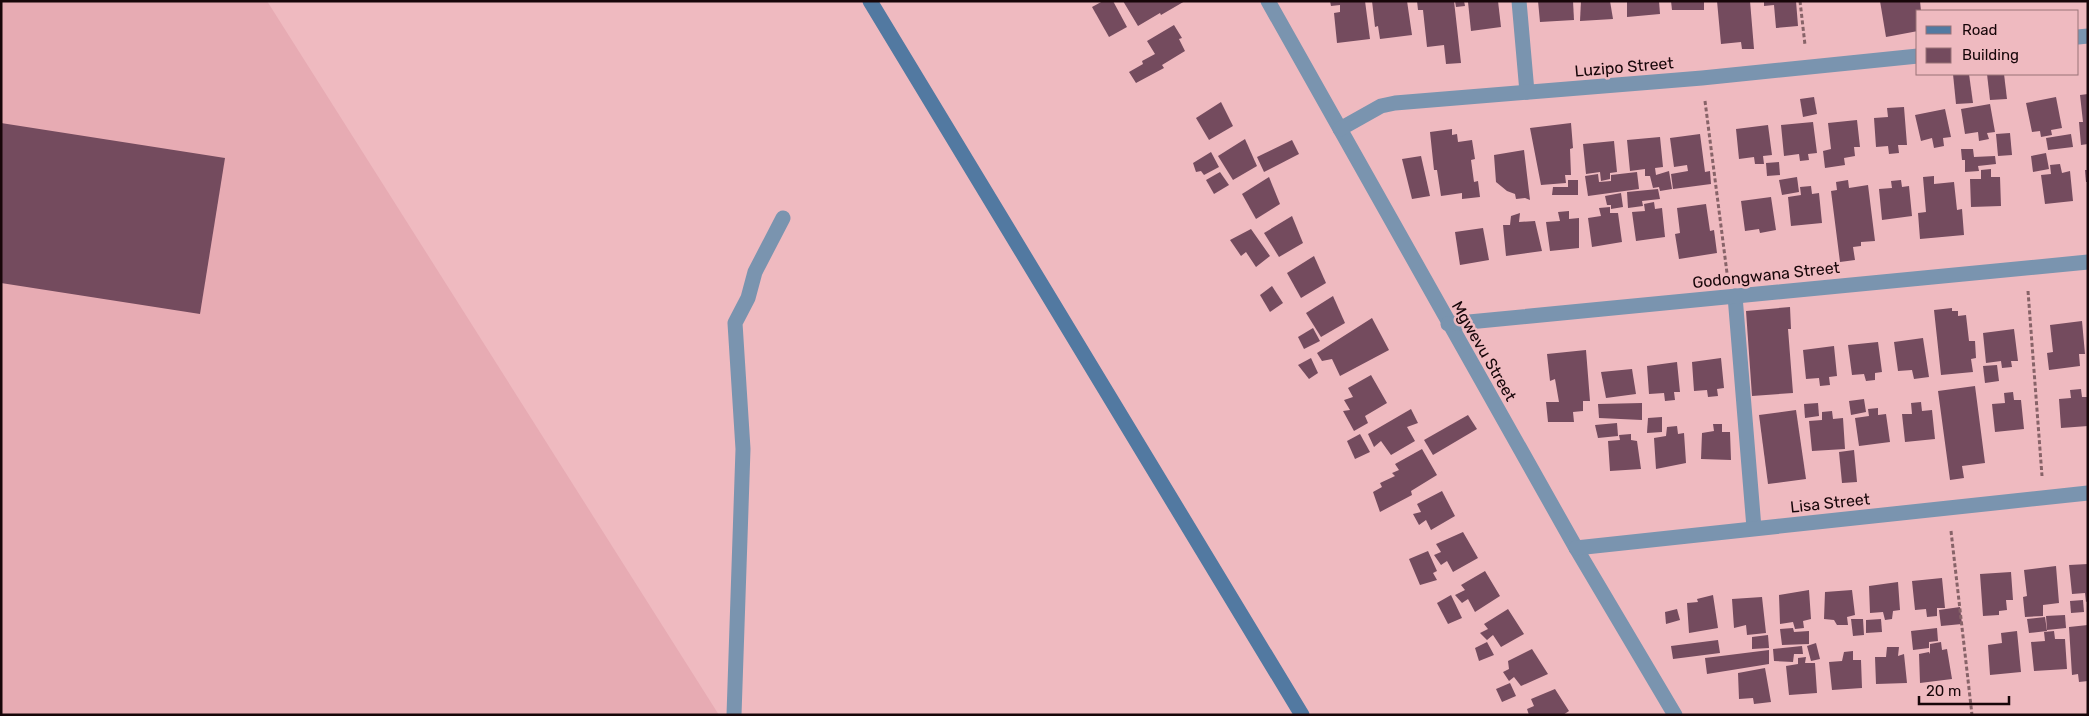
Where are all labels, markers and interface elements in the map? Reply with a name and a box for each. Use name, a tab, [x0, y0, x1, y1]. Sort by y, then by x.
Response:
legend	[1916, 10, 2079, 75]
text: Road	[1962, 21, 1998, 39]
text: Building	[1962, 46, 2019, 64]
street label: Luzipo Street	[1574, 53, 1674, 81]
street label: Godongwana Street	[1691, 258, 1841, 292]
street label: Mgwevu Street	[1448, 298, 1520, 404]
street label: Lisa Street	[1789, 489, 1871, 517]
scale bar	[1919, 674, 2009, 706]
text: 20 m	[1926, 682, 1961, 700]

